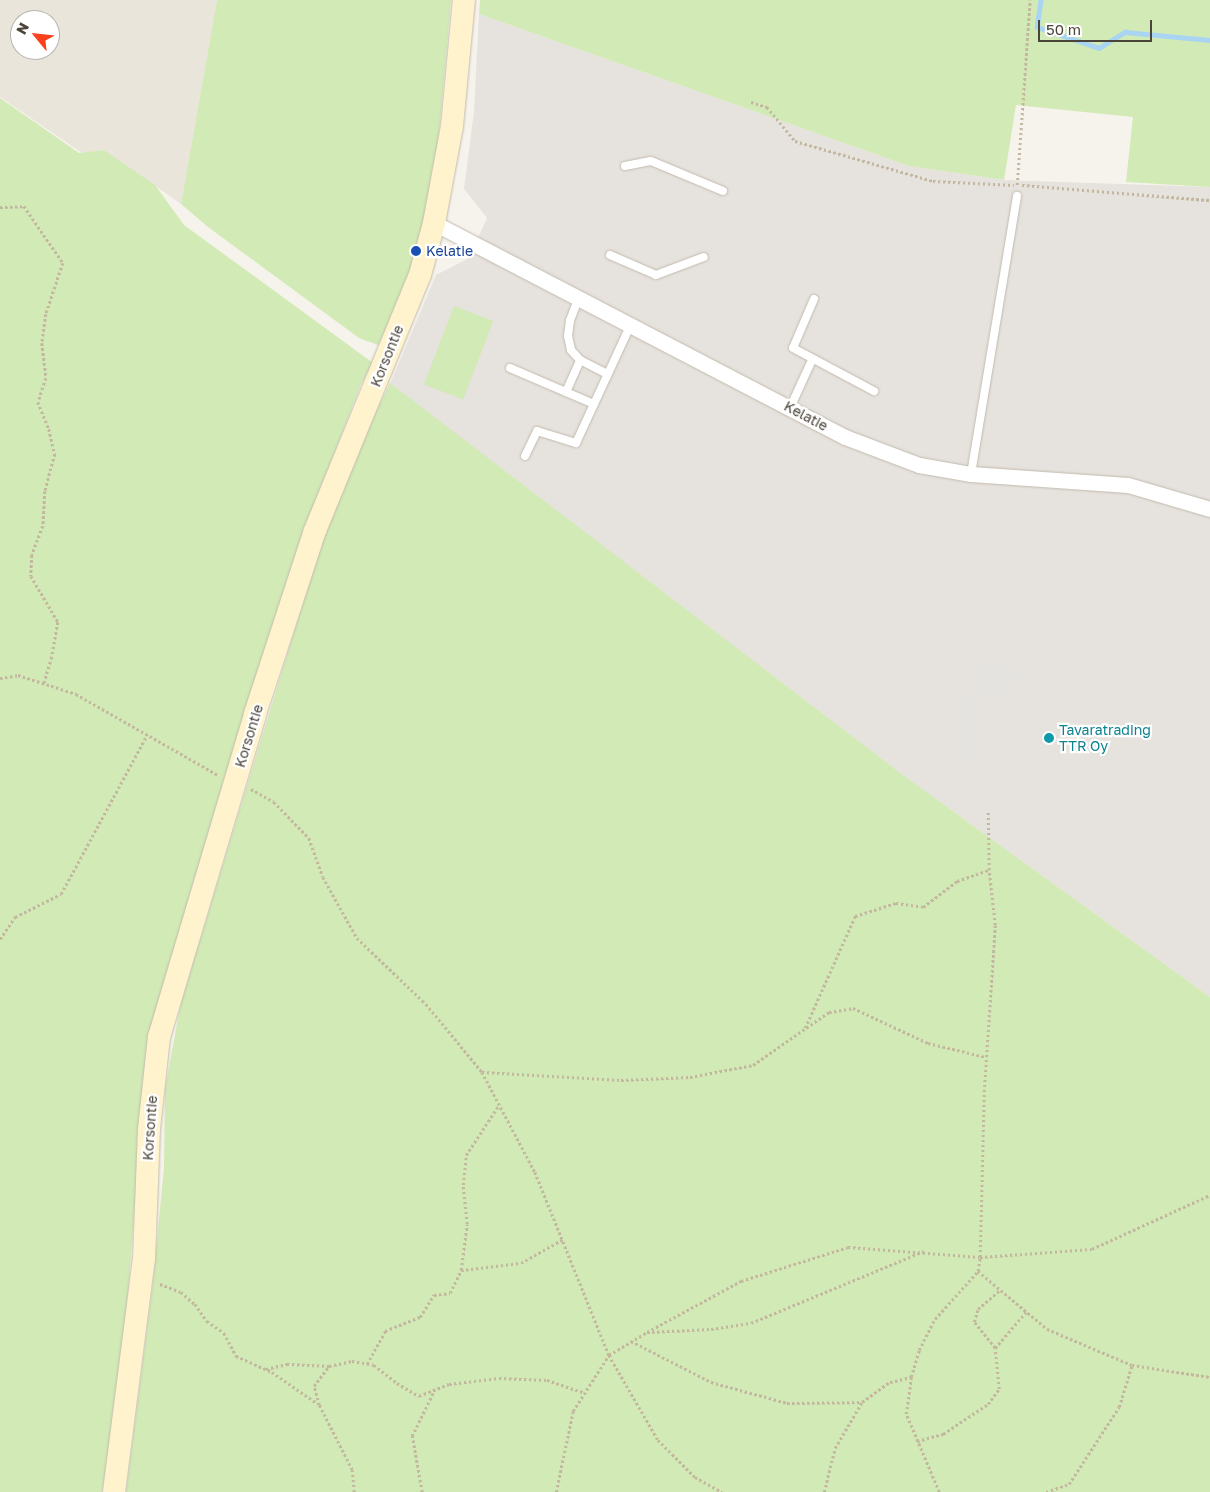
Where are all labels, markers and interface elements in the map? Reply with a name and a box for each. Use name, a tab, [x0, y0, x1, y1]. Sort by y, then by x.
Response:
north arrow	[10, 10, 60, 60]
scale bar	[1040, 10, 1154, 42]
text: N	[12, 20, 32, 37]
text: 50 m	[1046, 20, 1081, 38]
place label: Kelatie	[426, 243, 473, 259]
marker: Kelatie	[410, 245, 422, 257]
street label: Korsontie	[367, 323, 407, 389]
street label: Kelatie	[781, 397, 831, 435]
street label: Korsontie	[231, 702, 267, 770]
place label: Tavaratrading TTR Oy	[1059, 722, 1151, 754]
marker: Tavaratrading TTR Oy	[1043, 732, 1055, 744]
street label: Korsontie	[139, 1095, 161, 1161]

